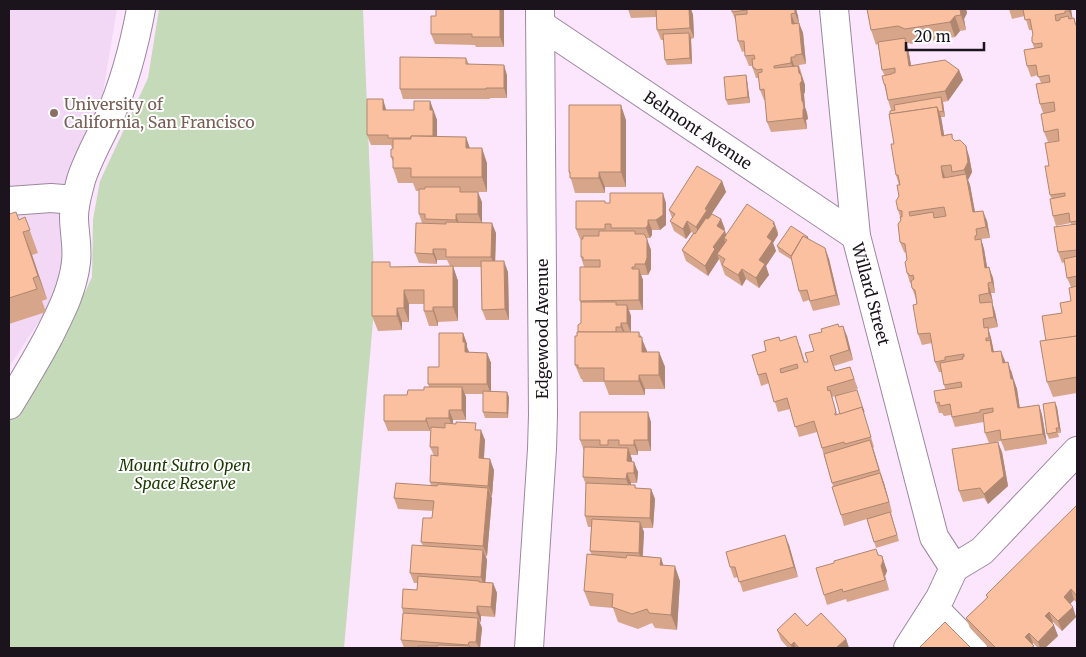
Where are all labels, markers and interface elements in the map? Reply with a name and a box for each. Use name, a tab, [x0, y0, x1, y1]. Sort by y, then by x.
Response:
scale bar	[906, 20, 984, 52]
text: 20 m	[914, 27, 951, 46]
street label: Belmont Avenue	[640, 86, 756, 174]
place label: University of California, San Francisco	[64, 94, 254, 132]
marker: University of California, San Francisco	[48, 107, 60, 119]
street label: Willard Street	[847, 240, 894, 348]
street label: Edgewood Avenue	[532, 259, 552, 399]
park label: Mount Sutro Open Space Reserve	[118, 455, 251, 493]

